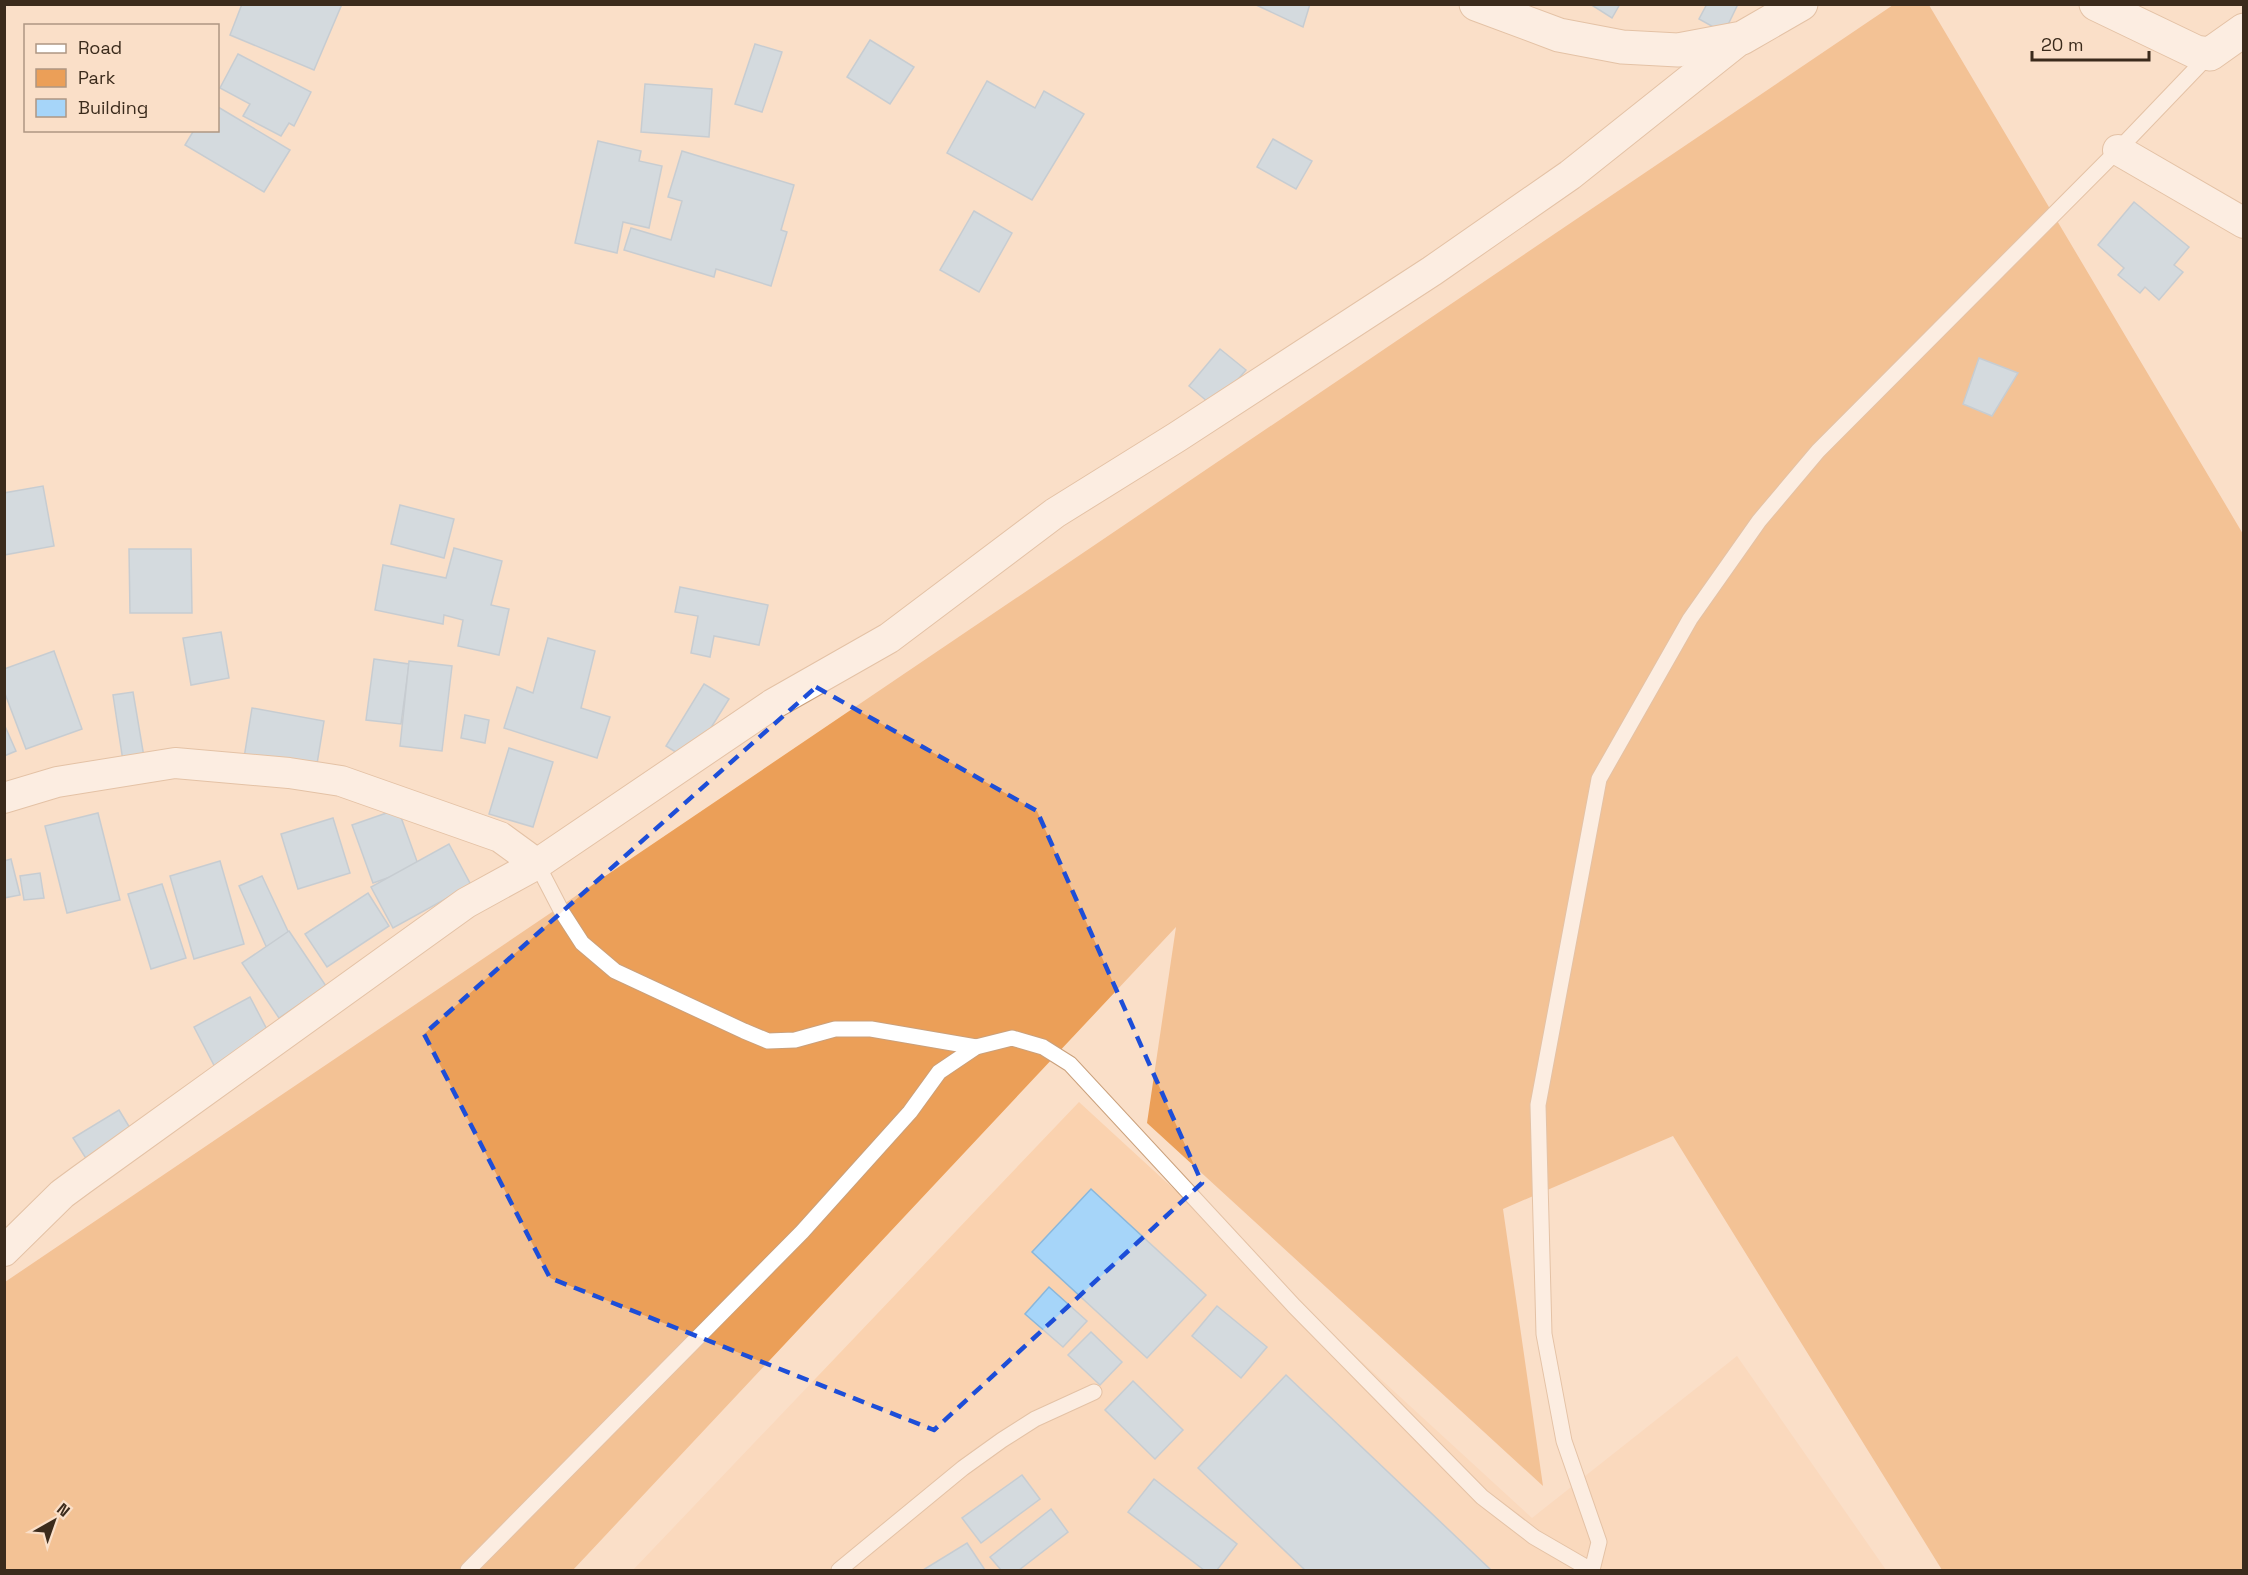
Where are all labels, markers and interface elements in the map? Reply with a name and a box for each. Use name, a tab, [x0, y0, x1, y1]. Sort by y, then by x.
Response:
legend	[24, 24, 219, 132]
scale bar	[2032, 24, 2149, 62]
text: 20 m	[2041, 33, 2084, 56]
text: Road	[78, 36, 122, 59]
text: Park	[78, 66, 116, 89]
text: Building	[78, 96, 148, 119]
north arrow	[24, 1491, 84, 1551]
text: N	[52, 1498, 74, 1521]

